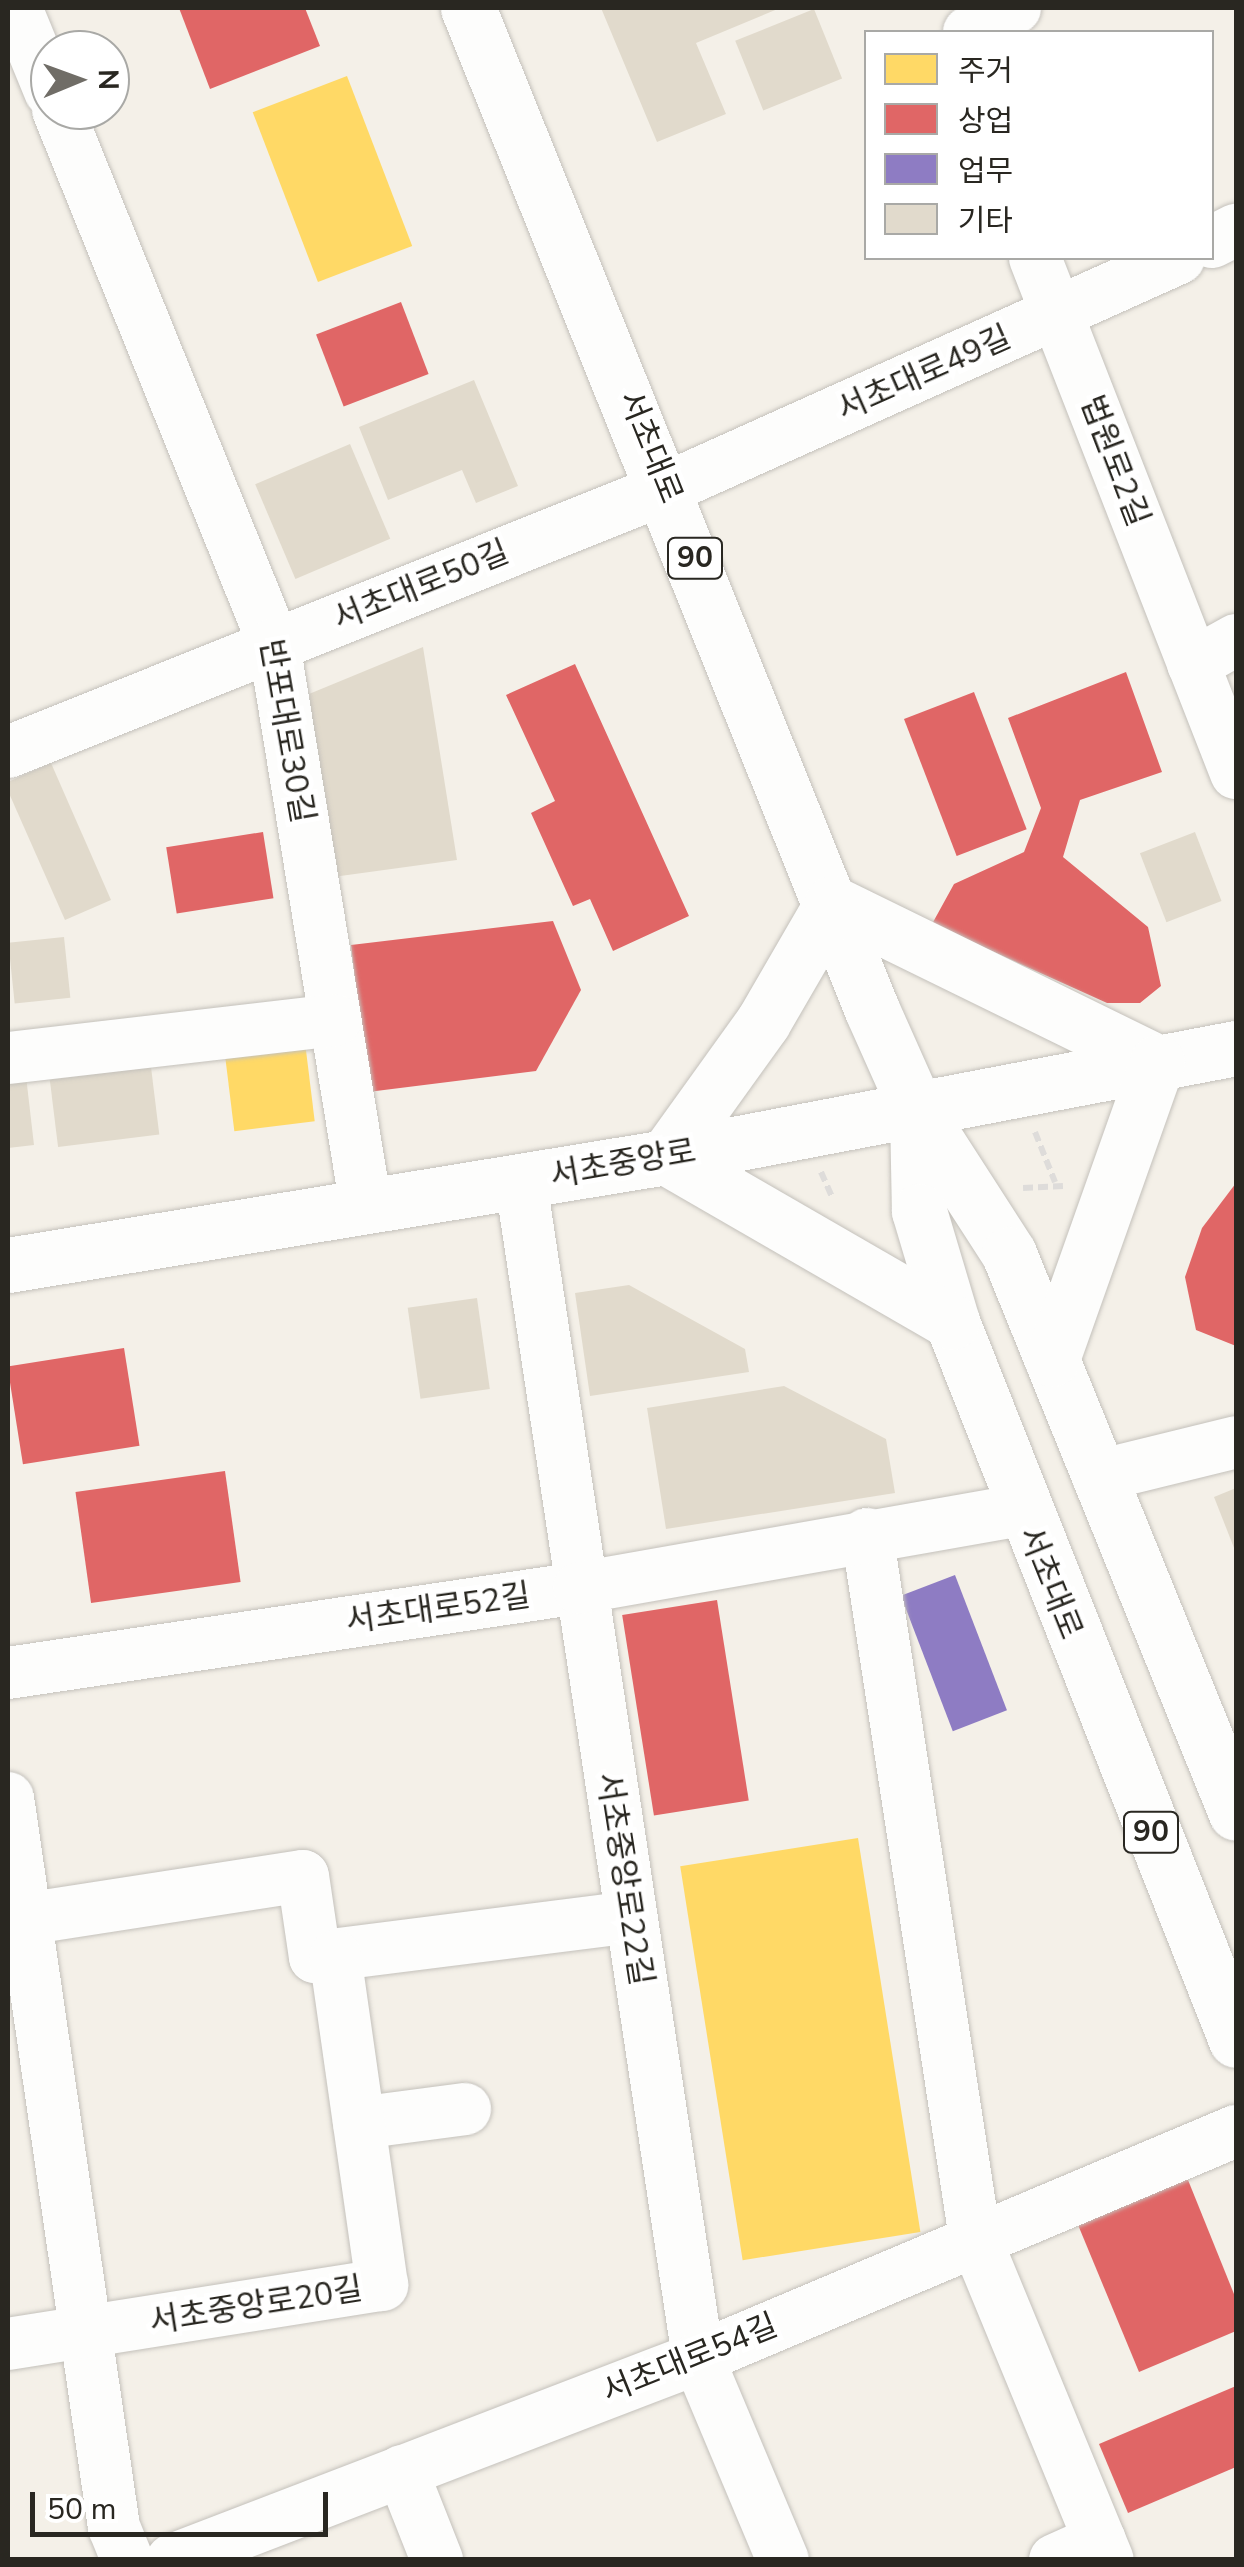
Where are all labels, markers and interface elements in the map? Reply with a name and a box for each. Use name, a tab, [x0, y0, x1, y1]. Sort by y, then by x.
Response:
north arrow	[30, 30, 130, 130]
legend	[864, 30, 1214, 260]
text: 주거	[958, 51, 1013, 92]
text: N	[89, 69, 127, 90]
text: 상업	[958, 101, 1013, 142]
text: 업무	[958, 151, 1013, 192]
text: 기타	[958, 201, 1013, 242]
street label: 서초대로49길	[831, 319, 1017, 429]
street label: 서초대로	[610, 385, 690, 509]
street label: 법원로2길	[1072, 390, 1156, 532]
street label: 서초대로50길	[328, 533, 514, 639]
road number: 90	[665, 533, 725, 583]
street label: 반포대로30길	[251, 636, 321, 826]
street label: 서초중앙로	[547, 1132, 699, 1196]
street label: 서초대로	[1010, 1521, 1090, 1645]
street label: 서초대로52길	[343, 1577, 533, 1641]
street label: 서초중앙로22길	[588, 1770, 660, 1988]
road number: 90	[1121, 1807, 1181, 1857]
street label: 서초중앙로20길	[147, 2270, 365, 2342]
street label: 서초대로54길	[597, 2306, 783, 2412]
scale bar	[35, 2472, 332, 2534]
text: 50 m	[47, 2489, 116, 2530]

